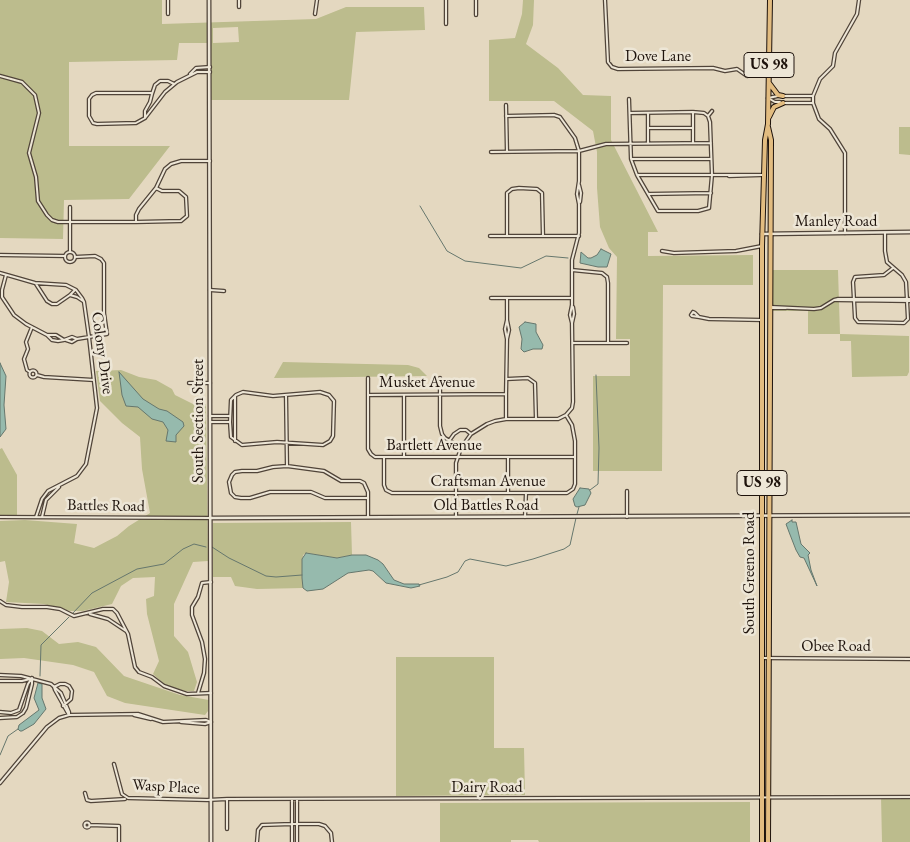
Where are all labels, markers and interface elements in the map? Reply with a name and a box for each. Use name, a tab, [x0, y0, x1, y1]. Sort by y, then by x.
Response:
street label: Dove Lane	[625, 47, 691, 67]
road number: US 98	[744, 52, 794, 78]
street label: Manley Road	[795, 212, 877, 232]
street label: Colony Drive	[87, 311, 117, 395]
street label: South Section Street	[189, 359, 209, 483]
street label: Musket Avenue	[379, 373, 475, 393]
street label: Bartlett Avenue	[386, 436, 482, 456]
road number: US 98	[737, 470, 787, 496]
street label: Craftsman Avenue	[431, 472, 545, 492]
street label: Battles Road	[67, 496, 145, 516]
street label: Old Battles Road	[433, 496, 539, 516]
street label: South Greeno Road	[740, 512, 760, 634]
street label: Obee Road	[801, 637, 871, 657]
street label: Wasp Place	[132, 776, 200, 798]
street label: Dairy Road	[451, 778, 523, 798]

